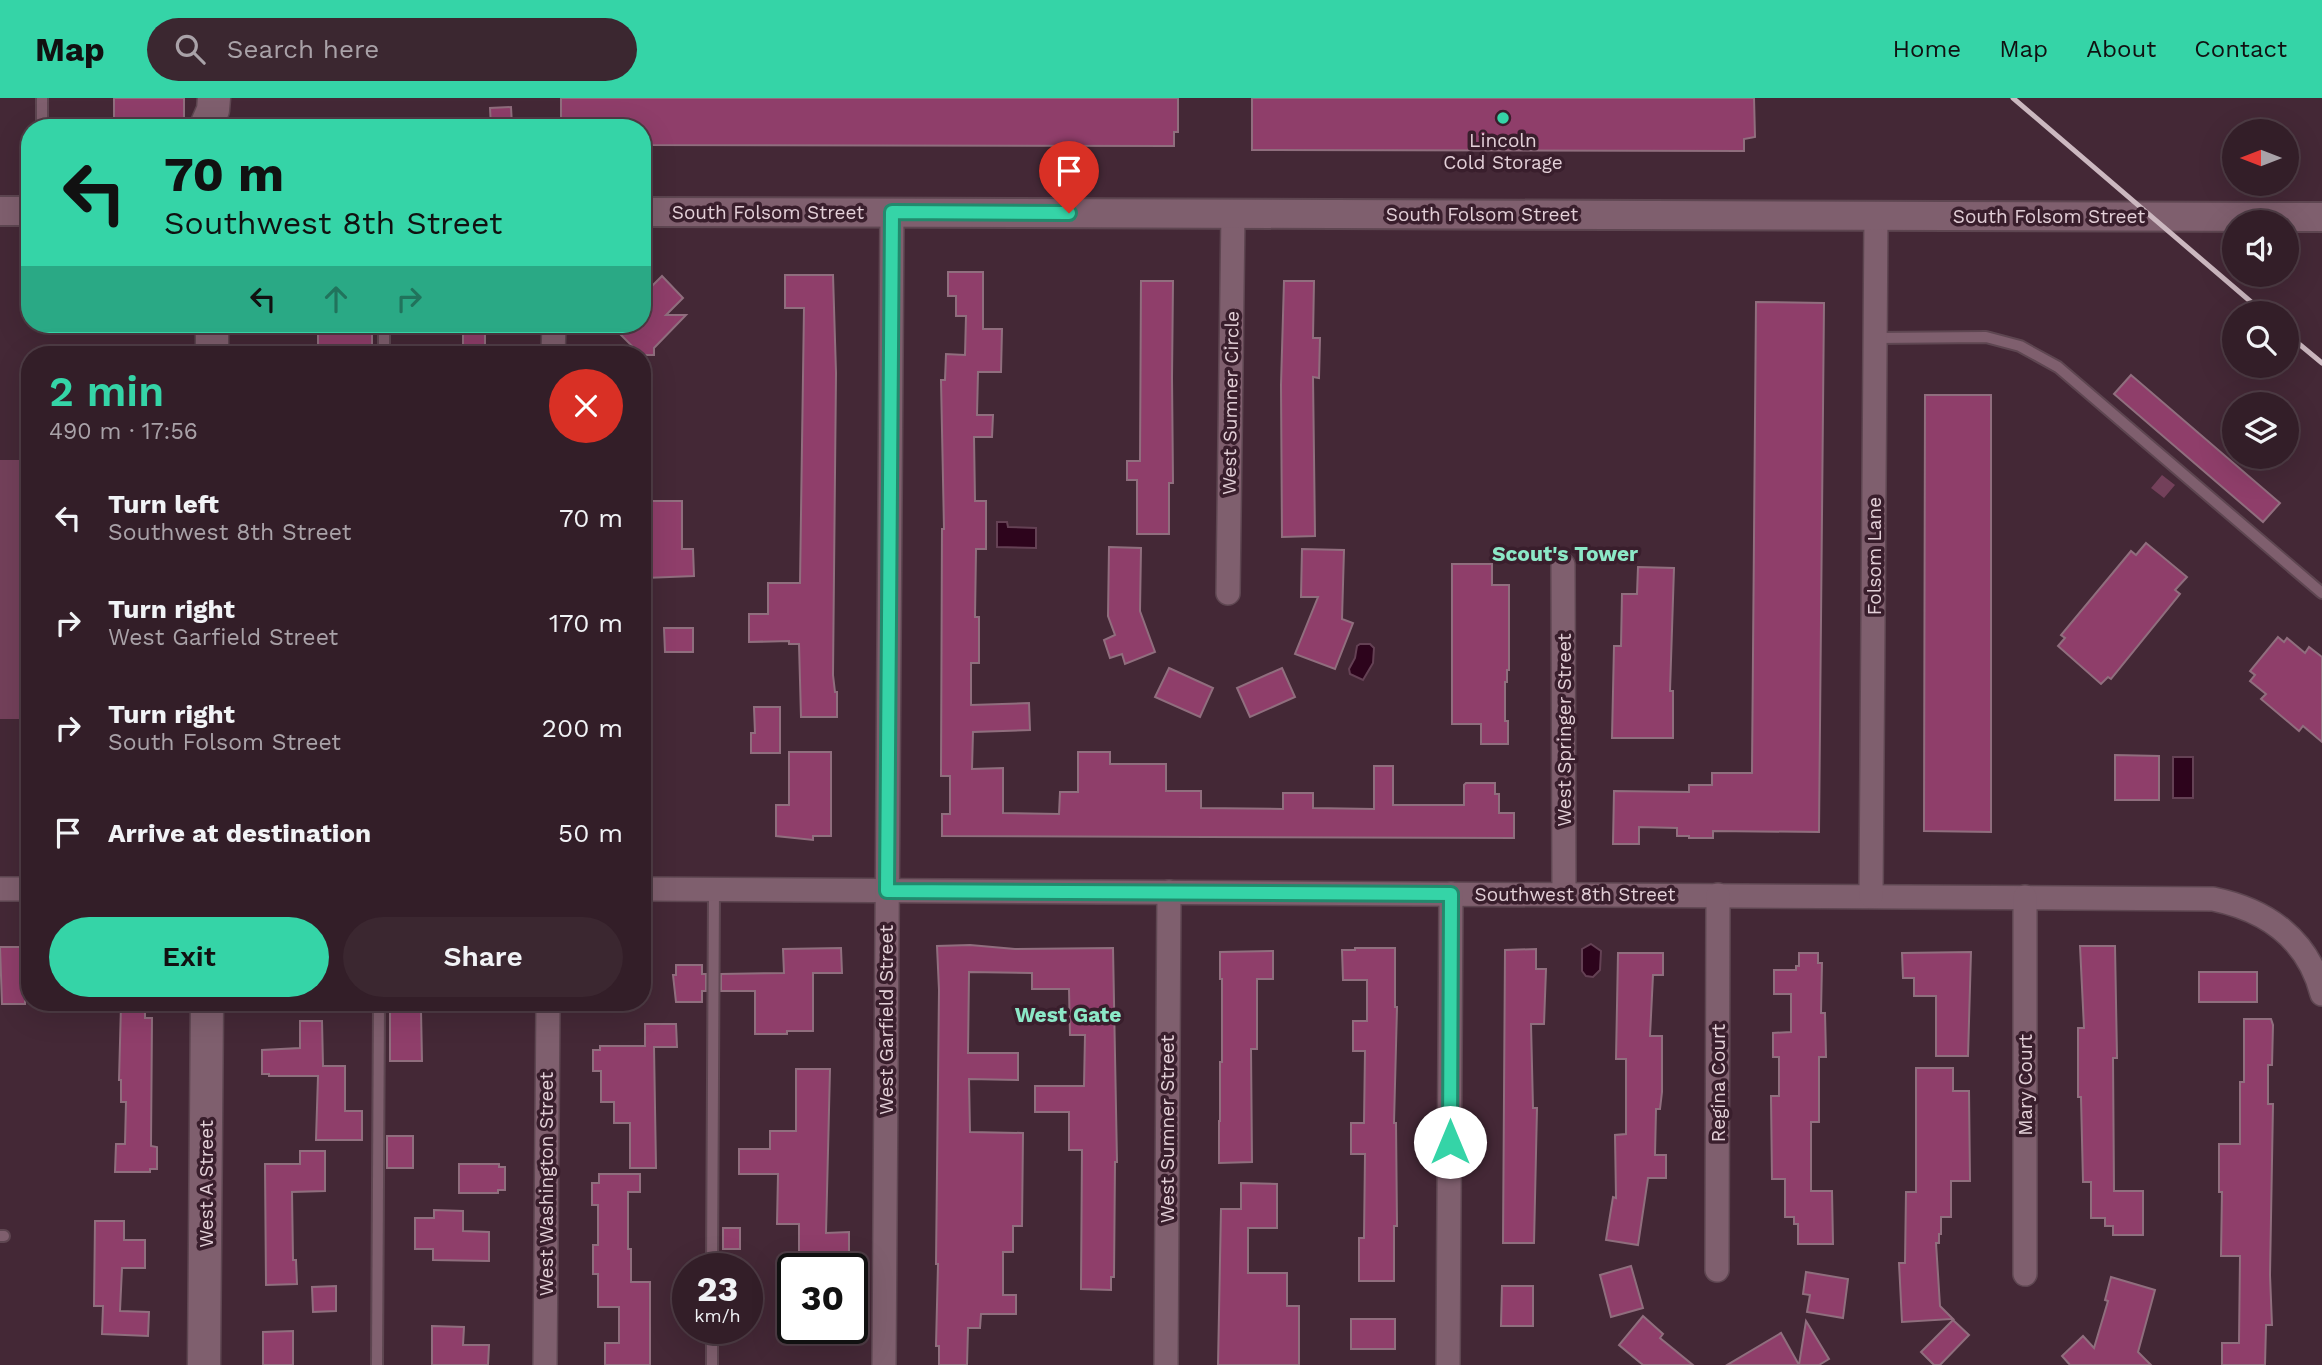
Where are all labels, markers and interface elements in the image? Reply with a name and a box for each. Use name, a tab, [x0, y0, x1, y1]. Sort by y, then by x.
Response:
search box	[147, 18, 637, 81]
text: Map	[35, 30, 105, 69]
icon: search	[171, 30, 209, 68]
text: Search here	[227, 34, 379, 64]
text: Home	[1893, 35, 1961, 63]
text: Map	[1999, 35, 2048, 63]
text: About	[2086, 35, 2156, 63]
text: Contact	[2194, 35, 2287, 63]
marker: Lincoln Cold Storage	[1495, 110, 1511, 126]
north arrow	[2222, 119, 2300, 196]
map controls	[2222, 119, 2299, 469]
place label: Lincoln Cold Storage	[1443, 129, 1563, 174]
pin	[1039, 141, 1099, 213]
text: 70 m	[164, 145, 284, 203]
icon: left	[49, 147, 140, 238]
icon: arrive	[1050, 152, 1088, 190]
street label: South Folsom Street	[672, 201, 864, 224]
street label: South Folsom Street	[1386, 203, 1578, 226]
text: Southwest 8th Street	[164, 204, 502, 242]
street label: South Folsom Street	[1953, 205, 2145, 228]
button: sound	[2222, 210, 2299, 287]
icon: left	[244, 280, 282, 318]
icon: ahead	[317, 280, 355, 318]
icon: right	[390, 280, 428, 318]
button: search	[2222, 301, 2299, 378]
street label: West Sumner Circle	[1217, 311, 1244, 495]
text: 2 min	[49, 367, 164, 416]
button: close	[549, 369, 623, 443]
button: layers	[2222, 392, 2299, 469]
text: 490 m · 17:56	[49, 418, 198, 445]
text: Turn left	[108, 489, 219, 519]
street label: Folsom Lane	[1863, 497, 1886, 615]
icon: left	[49, 499, 87, 537]
text: 70 m	[559, 503, 623, 533]
text: Southwest 8th Street	[108, 519, 351, 546]
district label: Scout's Tower	[1492, 541, 1638, 566]
text: Turn right	[108, 594, 235, 624]
icon: right	[49, 604, 87, 642]
text: 170 m	[549, 608, 623, 638]
text: West Garfield Street	[108, 624, 338, 651]
street label: West Springer Street	[1553, 633, 1576, 827]
text: Turn right	[108, 699, 235, 729]
icon: right	[49, 709, 87, 747]
text: 200 m	[542, 713, 623, 743]
text: South Folsom Street	[108, 729, 341, 756]
icon: arrive	[49, 814, 87, 852]
text: Arrive at destination	[108, 818, 371, 848]
text: 50 m	[558, 818, 623, 848]
street label: Southwest 8th Street	[1475, 883, 1676, 906]
button: Exit	[49, 917, 329, 997]
button: Share	[343, 917, 623, 997]
street label: West Garfield Street	[875, 925, 898, 1115]
district label: West Gate	[1015, 1002, 1121, 1027]
street label: Regina Court	[1707, 1024, 1730, 1142]
street label: Mary Court	[2014, 1034, 2037, 1136]
street label: West Sumner Street	[1156, 1035, 1179, 1223]
street label: West Washington Street	[535, 1072, 558, 1296]
position arrow	[1413, 1105, 1487, 1179]
street label: West A Street	[195, 1120, 218, 1248]
speed limit sign: 30	[777, 1253, 868, 1344]
text: 23	[697, 1268, 738, 1310]
text: km/h	[694, 1305, 741, 1326]

